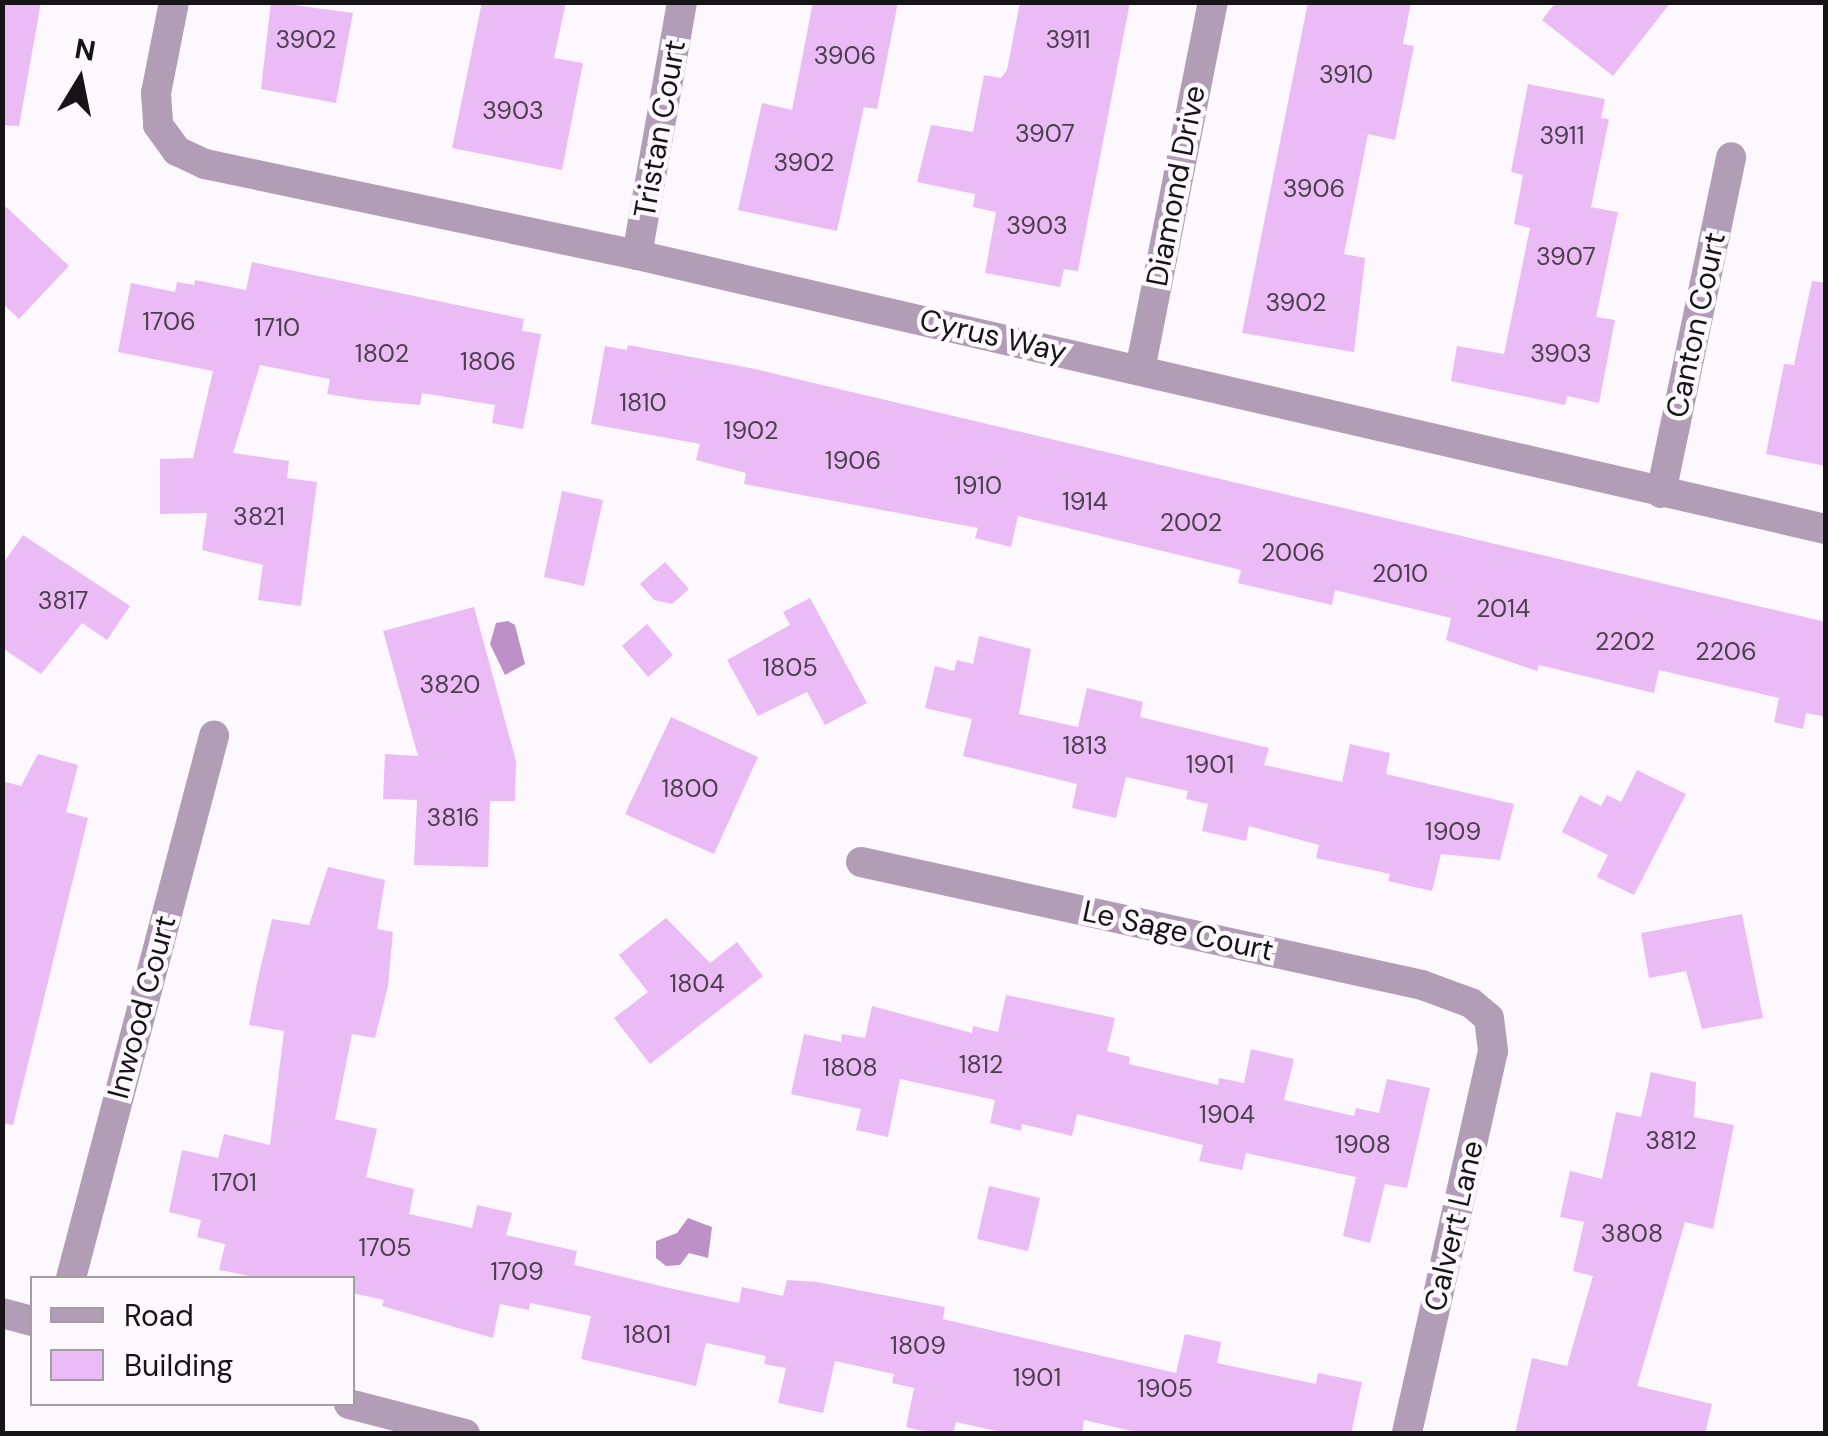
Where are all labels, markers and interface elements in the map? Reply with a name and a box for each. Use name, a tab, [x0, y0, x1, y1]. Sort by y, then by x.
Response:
house number: 3902	[276, 25, 336, 55]
house number: 3911	[1046, 25, 1090, 55]
north arrow	[30, 30, 130, 130]
text: N	[72, 30, 99, 70]
street label: Tristan Court	[627, 37, 693, 221]
house number: 3906	[814, 41, 876, 71]
house number: 3910	[1319, 60, 1373, 90]
street label: Diamond Drive	[1139, 83, 1213, 289]
house number: 3903	[482, 96, 544, 126]
house number: 3907	[1015, 119, 1075, 149]
house number: 3911	[1540, 121, 1584, 151]
house number: 3902	[774, 148, 834, 178]
house number: 3906	[1283, 174, 1345, 204]
house number: 3903	[1006, 211, 1068, 241]
street label: Canton Court	[1659, 229, 1733, 421]
house number: 3907	[1536, 242, 1596, 272]
house number: 3902	[1266, 288, 1326, 318]
street label: Cyrus Way	[916, 302, 1070, 370]
house number: 1706	[142, 307, 196, 337]
house number: 1710	[254, 313, 300, 343]
house number: 1802	[355, 339, 409, 369]
house number: 3903	[1530, 339, 1592, 369]
house number: 1806	[460, 347, 516, 377]
house number: 1810	[619, 388, 667, 418]
house number: 1902	[724, 416, 778, 446]
house number: 1906	[825, 446, 881, 476]
house number: 1910	[954, 471, 1002, 501]
house number: 1914	[1062, 487, 1108, 517]
house number: 3821	[233, 502, 285, 532]
house number: 2002	[1160, 508, 1222, 538]
house number: 2006	[1261, 538, 1325, 568]
house number: 2010	[1372, 559, 1428, 589]
house number: 3817	[38, 586, 88, 616]
house number: 2014	[1476, 594, 1530, 624]
house number: 2202	[1595, 627, 1655, 657]
house number: 2206	[1695, 637, 1757, 667]
house number: 1805	[762, 653, 818, 683]
house number: 3820	[420, 670, 480, 700]
house number: 1813	[1062, 731, 1108, 761]
house number: 1901	[1186, 750, 1234, 780]
house number: 1800	[661, 774, 719, 804]
house number: 3816	[427, 803, 479, 833]
house number: 1909	[1425, 817, 1481, 847]
street label: Le Sage Court	[1079, 893, 1277, 969]
street label: Inwood Court	[100, 911, 184, 1103]
house number: 1804	[669, 969, 725, 999]
house number: 1812	[959, 1050, 1003, 1080]
house number: 1808	[822, 1053, 878, 1083]
house number: 1904	[1199, 1100, 1255, 1130]
house number: 3812	[1645, 1126, 1697, 1156]
house number: 1908	[1335, 1130, 1391, 1160]
street label: Calvert Lane	[1417, 1137, 1491, 1315]
house number: 1701	[211, 1168, 257, 1198]
house number: 3808	[1601, 1219, 1663, 1249]
house number: 1705	[358, 1233, 412, 1263]
house number: 1709	[490, 1257, 544, 1287]
legend	[30, 1276, 355, 1406]
text: Road	[124, 1296, 194, 1335]
house number: 1801	[623, 1320, 671, 1350]
house number: 1809	[890, 1331, 946, 1361]
text: Building	[124, 1346, 233, 1385]
house number: 1901	[1013, 1363, 1061, 1393]
house number: 1905	[1137, 1374, 1193, 1404]

